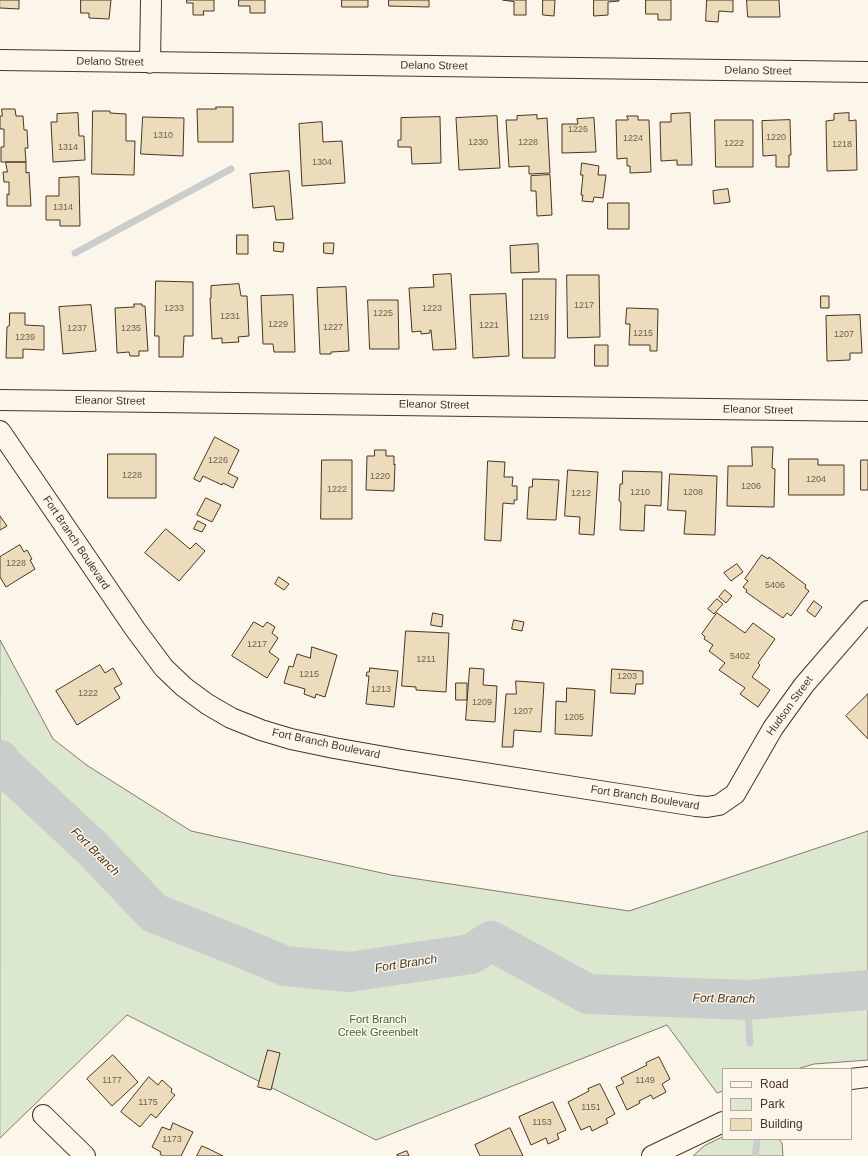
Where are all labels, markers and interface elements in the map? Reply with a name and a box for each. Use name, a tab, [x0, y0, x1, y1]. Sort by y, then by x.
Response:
street label: Delano Street	[76, 55, 144, 69]
street label: Delano Street	[400, 59, 468, 73]
street label: Delano Street	[724, 64, 792, 78]
house number: 1226	[568, 125, 588, 135]
house number: 1310	[153, 131, 173, 141]
house number: 1220	[766, 133, 786, 143]
house number: 1224	[623, 134, 643, 144]
house number: 1230	[468, 138, 488, 148]
house number: 1228	[518, 138, 538, 148]
house number: 1222	[724, 139, 744, 149]
house number: 1218	[832, 140, 852, 150]
house number: 1314	[58, 143, 78, 153]
house number: 1304	[312, 158, 332, 168]
house number: 1314	[53, 203, 73, 213]
house number: 1217	[574, 301, 594, 311]
house number: 1233	[164, 304, 184, 314]
house number: 1223	[422, 304, 442, 314]
house number: 1225	[373, 309, 393, 319]
house number: 1231	[220, 312, 240, 322]
house number: 1219	[529, 313, 549, 323]
house number: 1229	[268, 320, 288, 330]
house number: 1221	[479, 321, 499, 331]
house number: 1227	[323, 323, 343, 333]
house number: 1237	[67, 324, 87, 334]
house number: 1235	[121, 324, 141, 334]
house number: 1215	[633, 329, 653, 339]
house number: 1207	[834, 330, 854, 340]
house number: 1239	[15, 333, 35, 343]
street label: Eleanor Street	[75, 394, 145, 408]
street label: Eleanor Street	[399, 398, 469, 412]
street label: Eleanor Street	[723, 403, 793, 417]
house number: 1226	[208, 456, 228, 466]
house number: 1228	[122, 471, 142, 481]
house number: 1220	[370, 472, 390, 482]
house number: 1204	[806, 475, 826, 485]
house number: 1206	[741, 482, 761, 492]
house number: 1222	[327, 485, 347, 495]
house number: 1210	[630, 488, 650, 498]
house number: 1208	[683, 488, 703, 498]
house number: 1212	[571, 489, 591, 499]
street label: Fort Branch Boulevard	[40, 494, 112, 592]
house number: 1228	[6, 559, 26, 569]
house number: 5406	[765, 581, 785, 591]
house number: 1217	[247, 640, 267, 650]
house number: 5402	[730, 652, 750, 662]
house number: 1211	[416, 655, 436, 665]
house number: 1215	[299, 670, 319, 680]
house number: 1203	[617, 672, 637, 682]
street label: Hudson Street	[764, 674, 816, 738]
house number: 1213	[371, 685, 391, 695]
house number: 1222	[78, 689, 98, 699]
house number: 1209	[472, 698, 492, 708]
house number: 1207	[513, 707, 533, 717]
house number: 1205	[564, 713, 584, 723]
street label: Fort Branch Boulevard	[271, 726, 381, 762]
street label: Fort Branch Boulevard	[590, 783, 700, 813]
water label: Fort Branch	[68, 825, 122, 879]
water label: Fort Branch	[374, 952, 438, 976]
water label: Fort Branch	[693, 991, 755, 1007]
park label: Fort Branch Creek Greenbelt	[338, 1013, 418, 1039]
legend	[722, 1068, 852, 1140]
house number: 1177	[102, 1076, 122, 1086]
house number: 1149	[635, 1076, 655, 1086]
text: Road	[760, 1077, 789, 1091]
text: Park	[760, 1097, 785, 1111]
house number: 1175	[138, 1098, 158, 1108]
house number: 1151	[581, 1103, 601, 1113]
text: Building	[760, 1117, 803, 1131]
house number: 1153	[532, 1118, 552, 1128]
house number: 1173	[162, 1135, 182, 1145]

